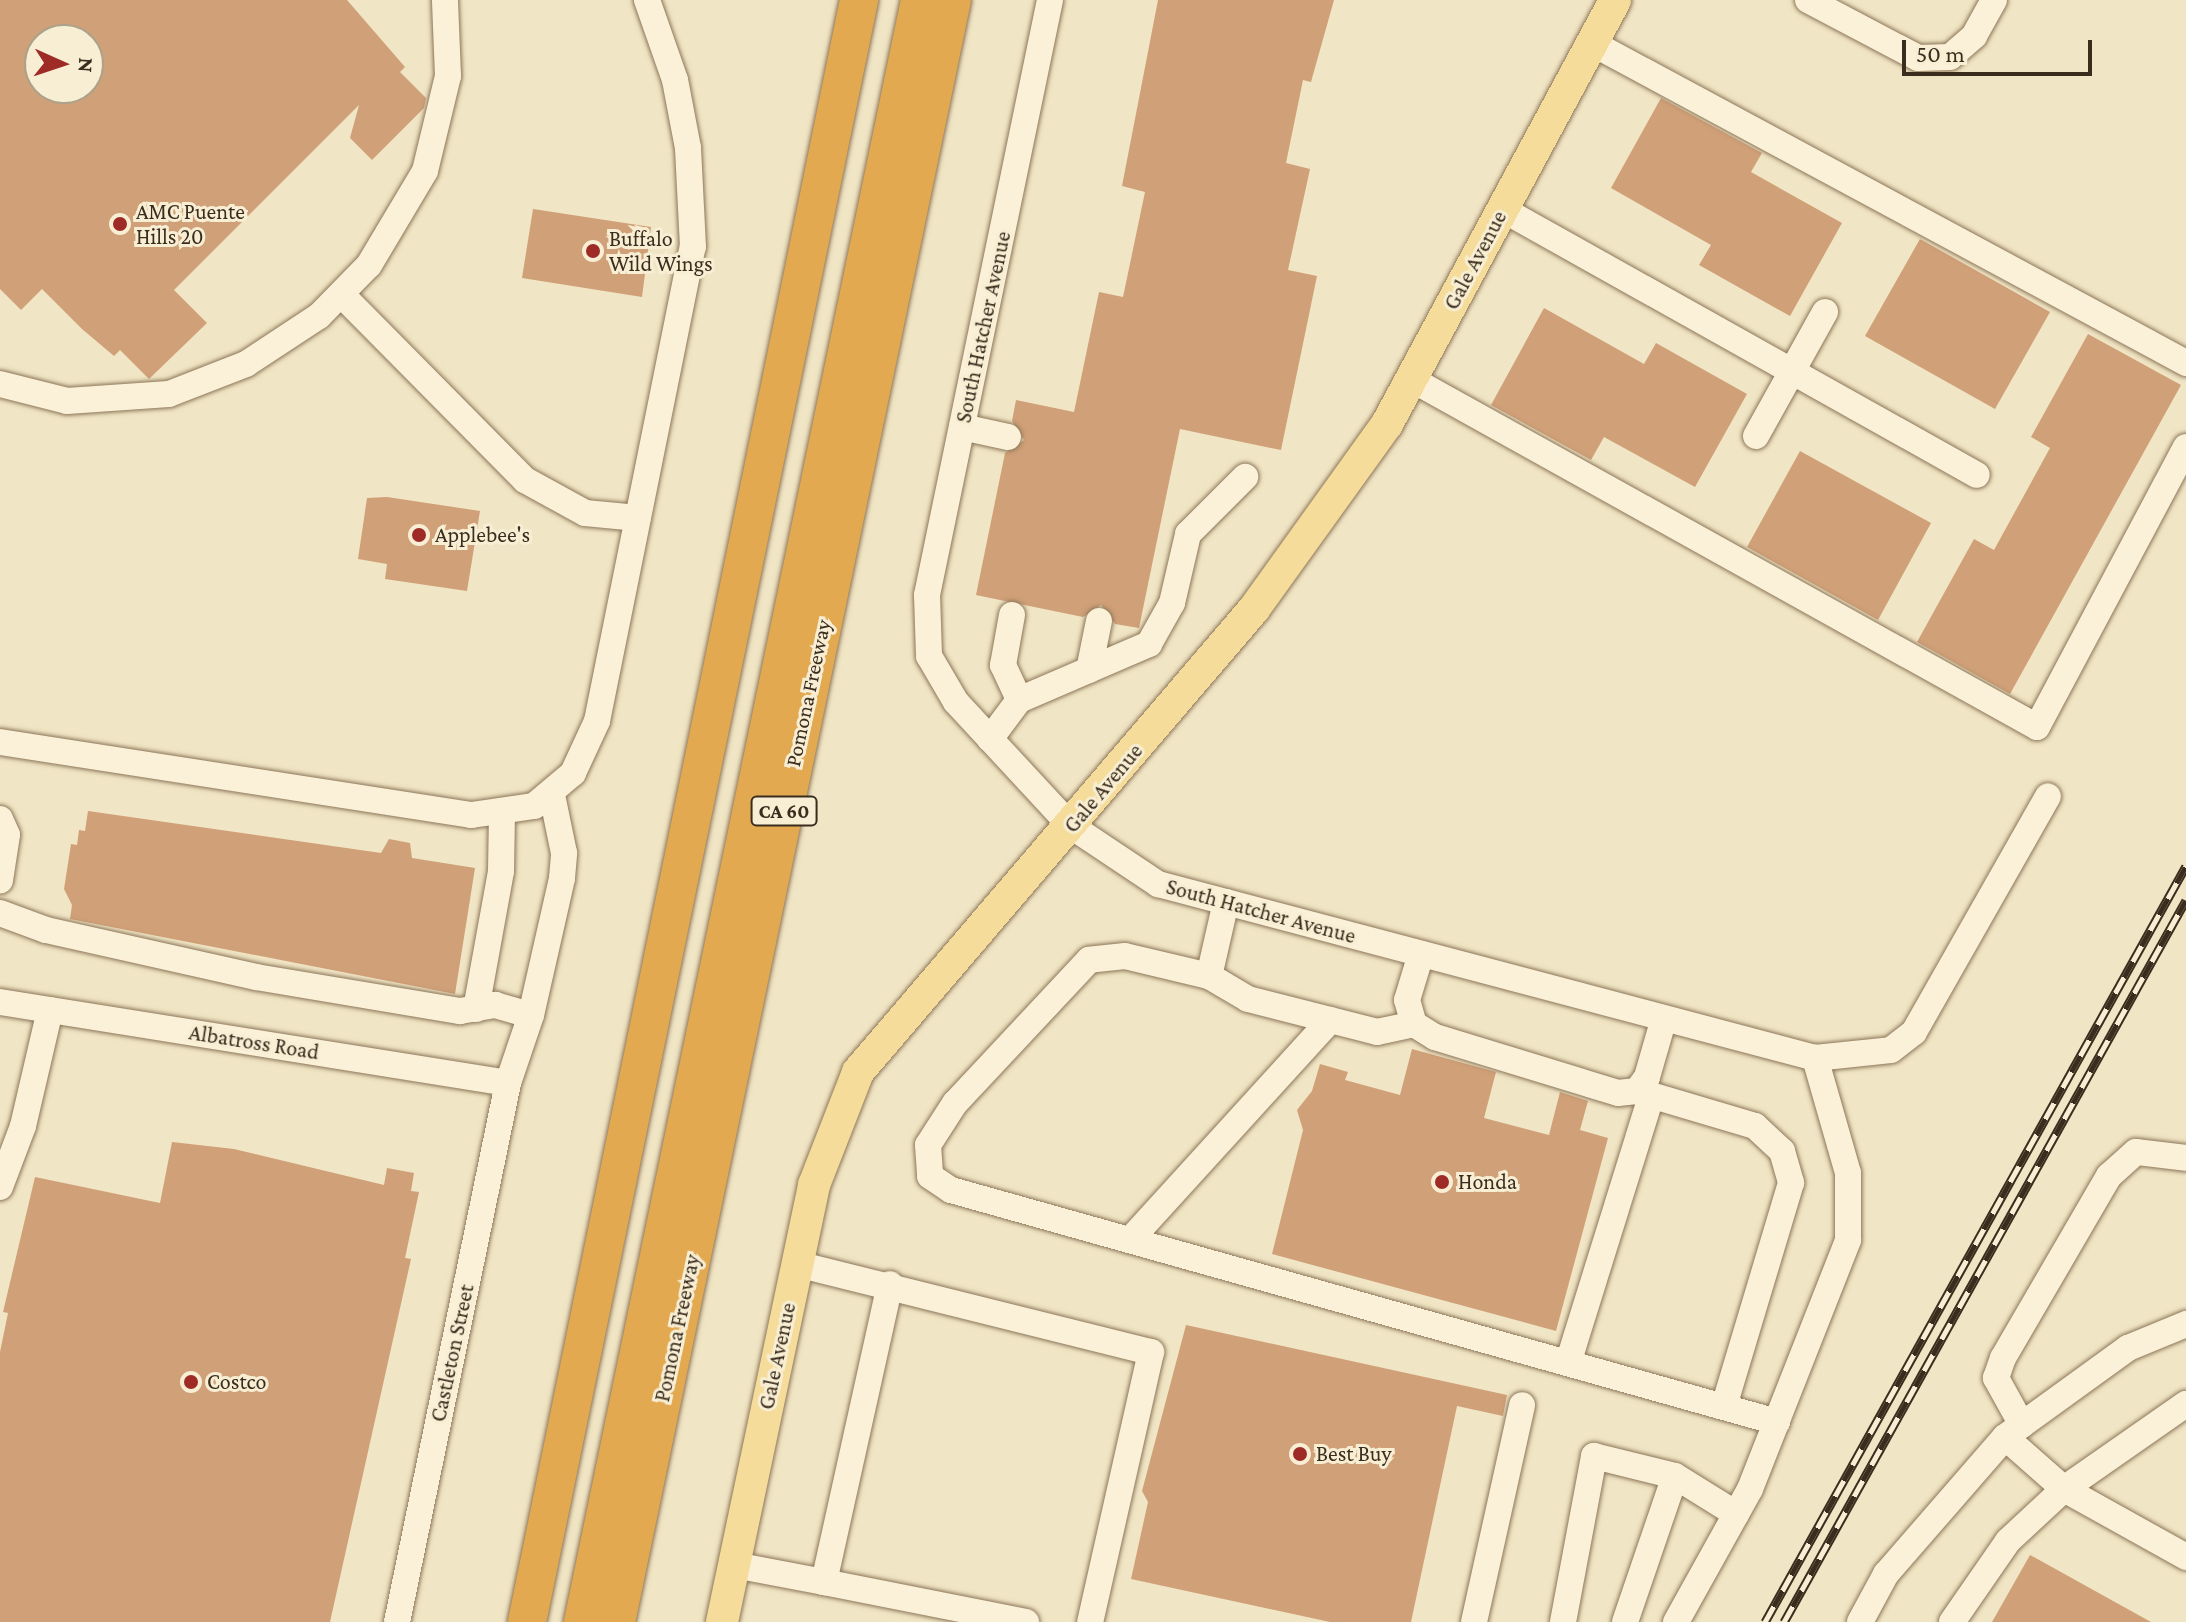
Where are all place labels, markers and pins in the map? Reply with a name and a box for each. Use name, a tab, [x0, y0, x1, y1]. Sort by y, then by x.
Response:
place label: AMC Puente Hills 20	[136, 198, 245, 250]
marker: AMC Puente Hills 20	[111, 215, 129, 233]
place label: Buffalo Wild Wings	[609, 225, 713, 276]
marker: Buffalo Wild Wings	[584, 242, 602, 260]
place label: Applebee's	[435, 522, 530, 548]
marker: Applebee's	[410, 526, 428, 544]
place label: Honda	[1458, 1169, 1517, 1195]
marker: Honda	[1433, 1173, 1451, 1191]
place label: Costco	[207, 1369, 266, 1395]
marker: Costco	[182, 1373, 200, 1391]
place label: Best Buy	[1316, 1441, 1392, 1467]
marker: Best Buy	[1291, 1445, 1309, 1463]

